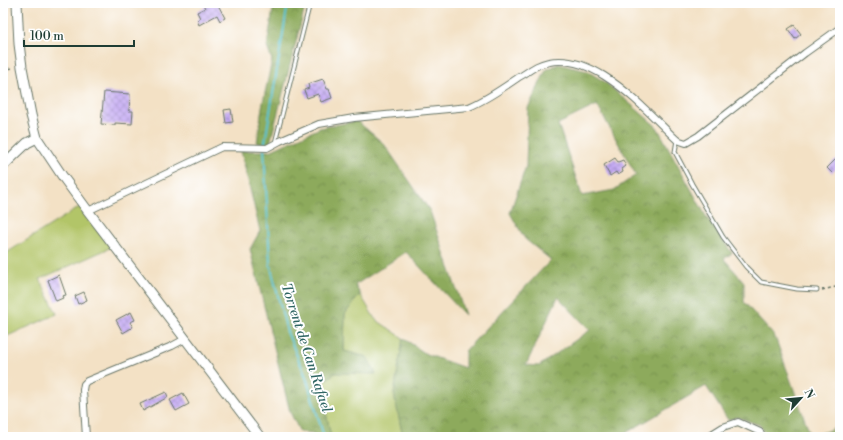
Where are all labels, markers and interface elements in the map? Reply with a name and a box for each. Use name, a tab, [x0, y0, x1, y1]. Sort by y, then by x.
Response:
scale bar	[24, 22, 134, 48]
text: 100 m	[30, 29, 64, 44]
water label: Torrent de Can Rafael	[277, 281, 336, 415]
north arrow	[781, 378, 821, 418]
text: N	[801, 387, 817, 401]

